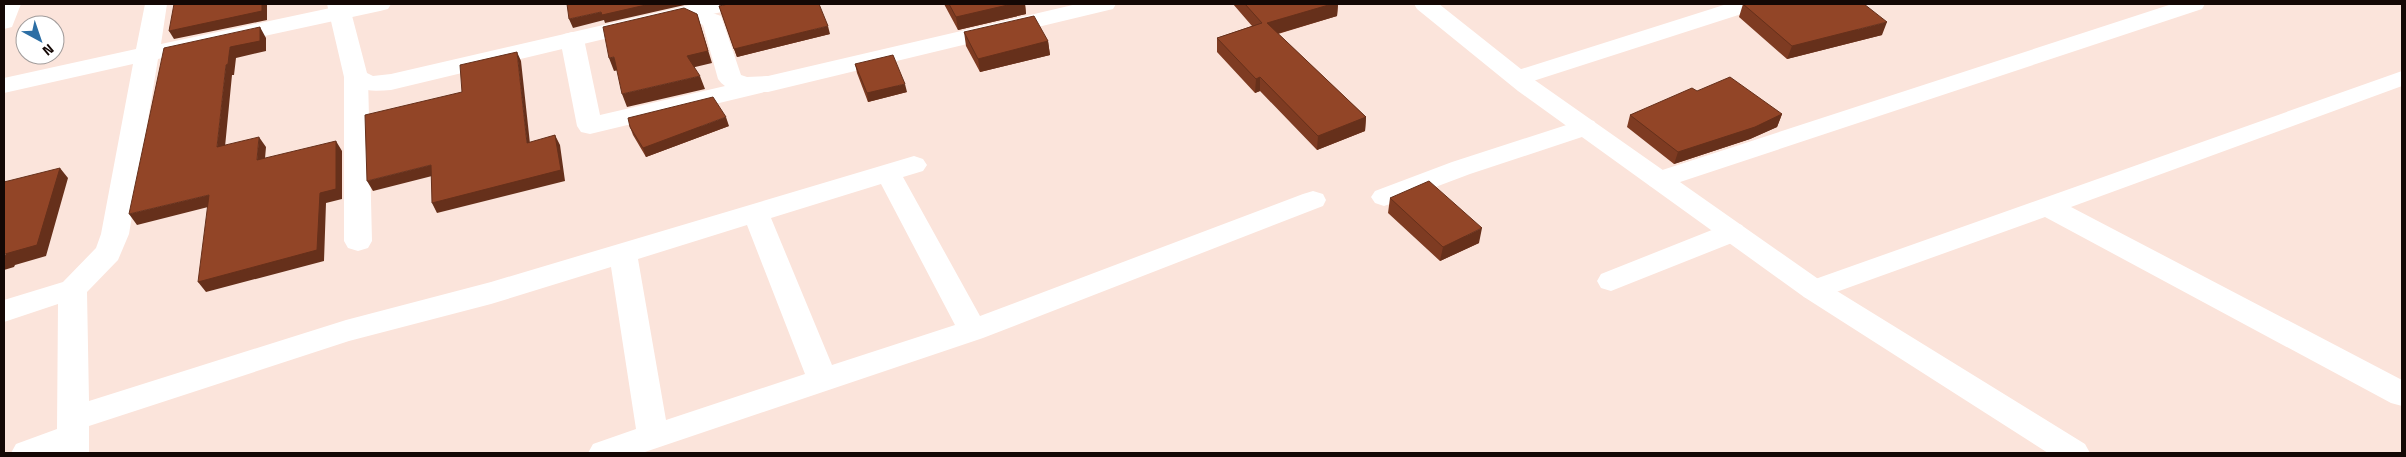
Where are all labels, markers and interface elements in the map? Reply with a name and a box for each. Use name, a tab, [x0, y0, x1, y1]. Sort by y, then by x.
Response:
north arrow	[15, 15, 65, 65]
text: N	[38, 39, 59, 62]

